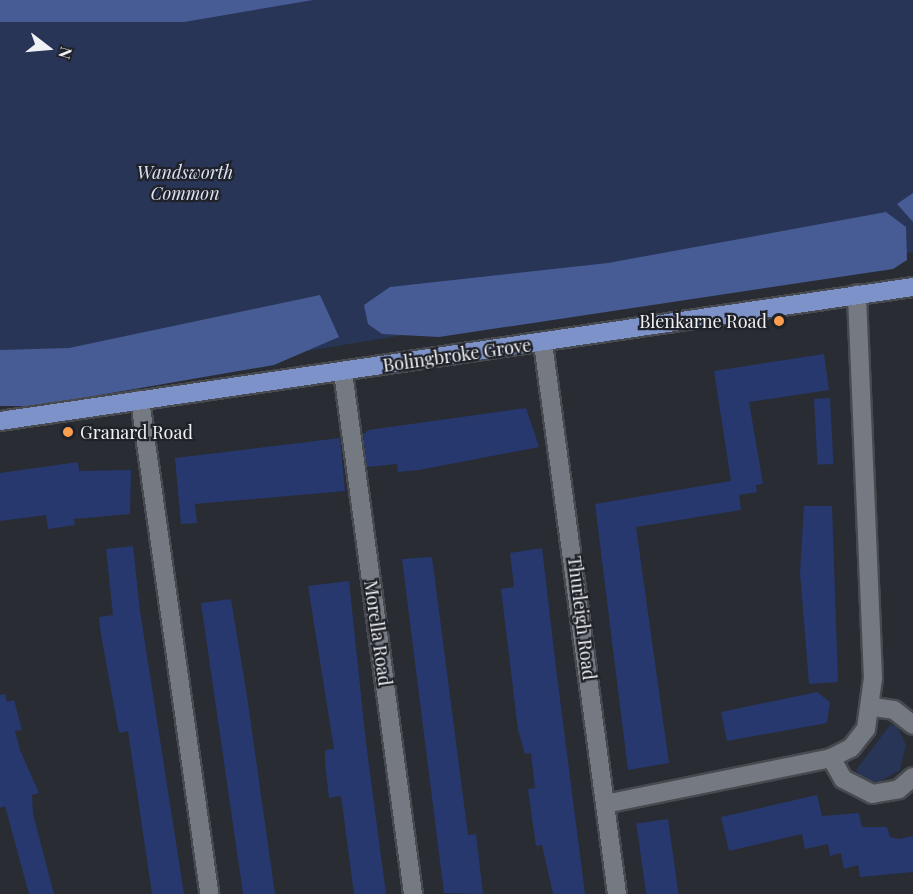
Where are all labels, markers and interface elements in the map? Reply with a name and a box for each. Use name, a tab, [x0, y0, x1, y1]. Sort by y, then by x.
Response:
north arrow	[18, 18, 78, 78]
text: N	[54, 45, 77, 62]
park label: Wandsworth Common	[137, 162, 233, 204]
place label: Blenkarne Road	[639, 310, 767, 332]
marker: Blenkarne Road	[772, 314, 786, 328]
street label: Bolingbroke Grove	[381, 334, 533, 376]
place label: Granard Road	[80, 421, 193, 443]
marker: Granard Road	[61, 425, 75, 439]
street label: Thurleigh Road	[564, 555, 600, 681]
street label: Morella Road	[360, 579, 396, 687]

